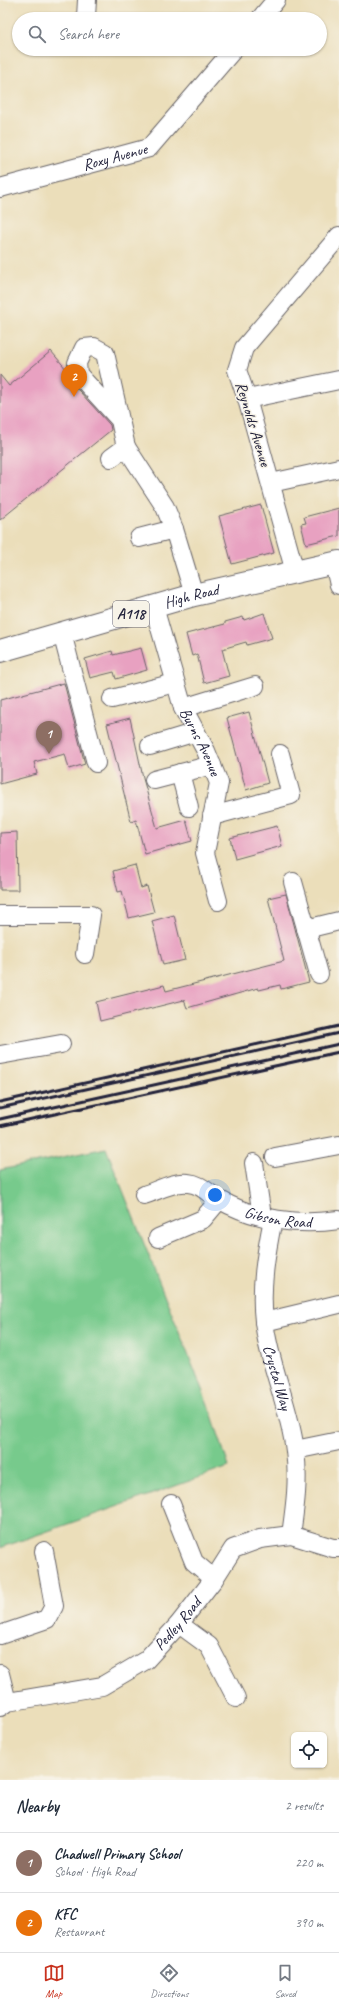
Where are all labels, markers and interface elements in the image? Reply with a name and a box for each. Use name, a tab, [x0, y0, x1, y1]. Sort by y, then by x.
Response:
search box	[12, 12, 327, 56]
icon: search	[26, 23, 48, 45]
text: Search here	[58, 25, 119, 44]
street label: Roxy Avenue	[81, 138, 151, 175]
pin: 2	[61, 364, 87, 397]
street label: Reynolds Avenue	[231, 379, 276, 470]
street label: High Road	[162, 579, 223, 613]
road number: A118	[113, 601, 149, 627]
street label: Burns Avenue	[175, 704, 226, 780]
pin: 1	[36, 721, 62, 754]
your location	[205, 1185, 225, 1205]
street label: Gibson Road	[242, 1202, 314, 1232]
street label: Crystal Way	[258, 1343, 296, 1414]
street label: Pedley Road	[150, 1591, 207, 1655]
map controls	[291, 1732, 327, 1768]
button: locate	[291, 1732, 327, 1768]
text: Nearby	[16, 1796, 59, 1817]
text: 2 results	[285, 1798, 323, 1814]
text: Chadwell Primary School	[54, 1845, 181, 1864]
text: 1	[26, 1855, 32, 1871]
text: 220 m	[295, 1855, 323, 1871]
text: School · High Road	[54, 1864, 136, 1880]
text: KFC	[54, 1905, 76, 1924]
text: 2	[26, 1915, 32, 1931]
text: 390 m	[295, 1915, 323, 1931]
text: Restaurant	[54, 1924, 104, 1940]
tab: Map	[43, 1962, 65, 2000]
tab: Directions	[150, 1962, 189, 2000]
tab: Saved	[274, 1962, 296, 2000]

